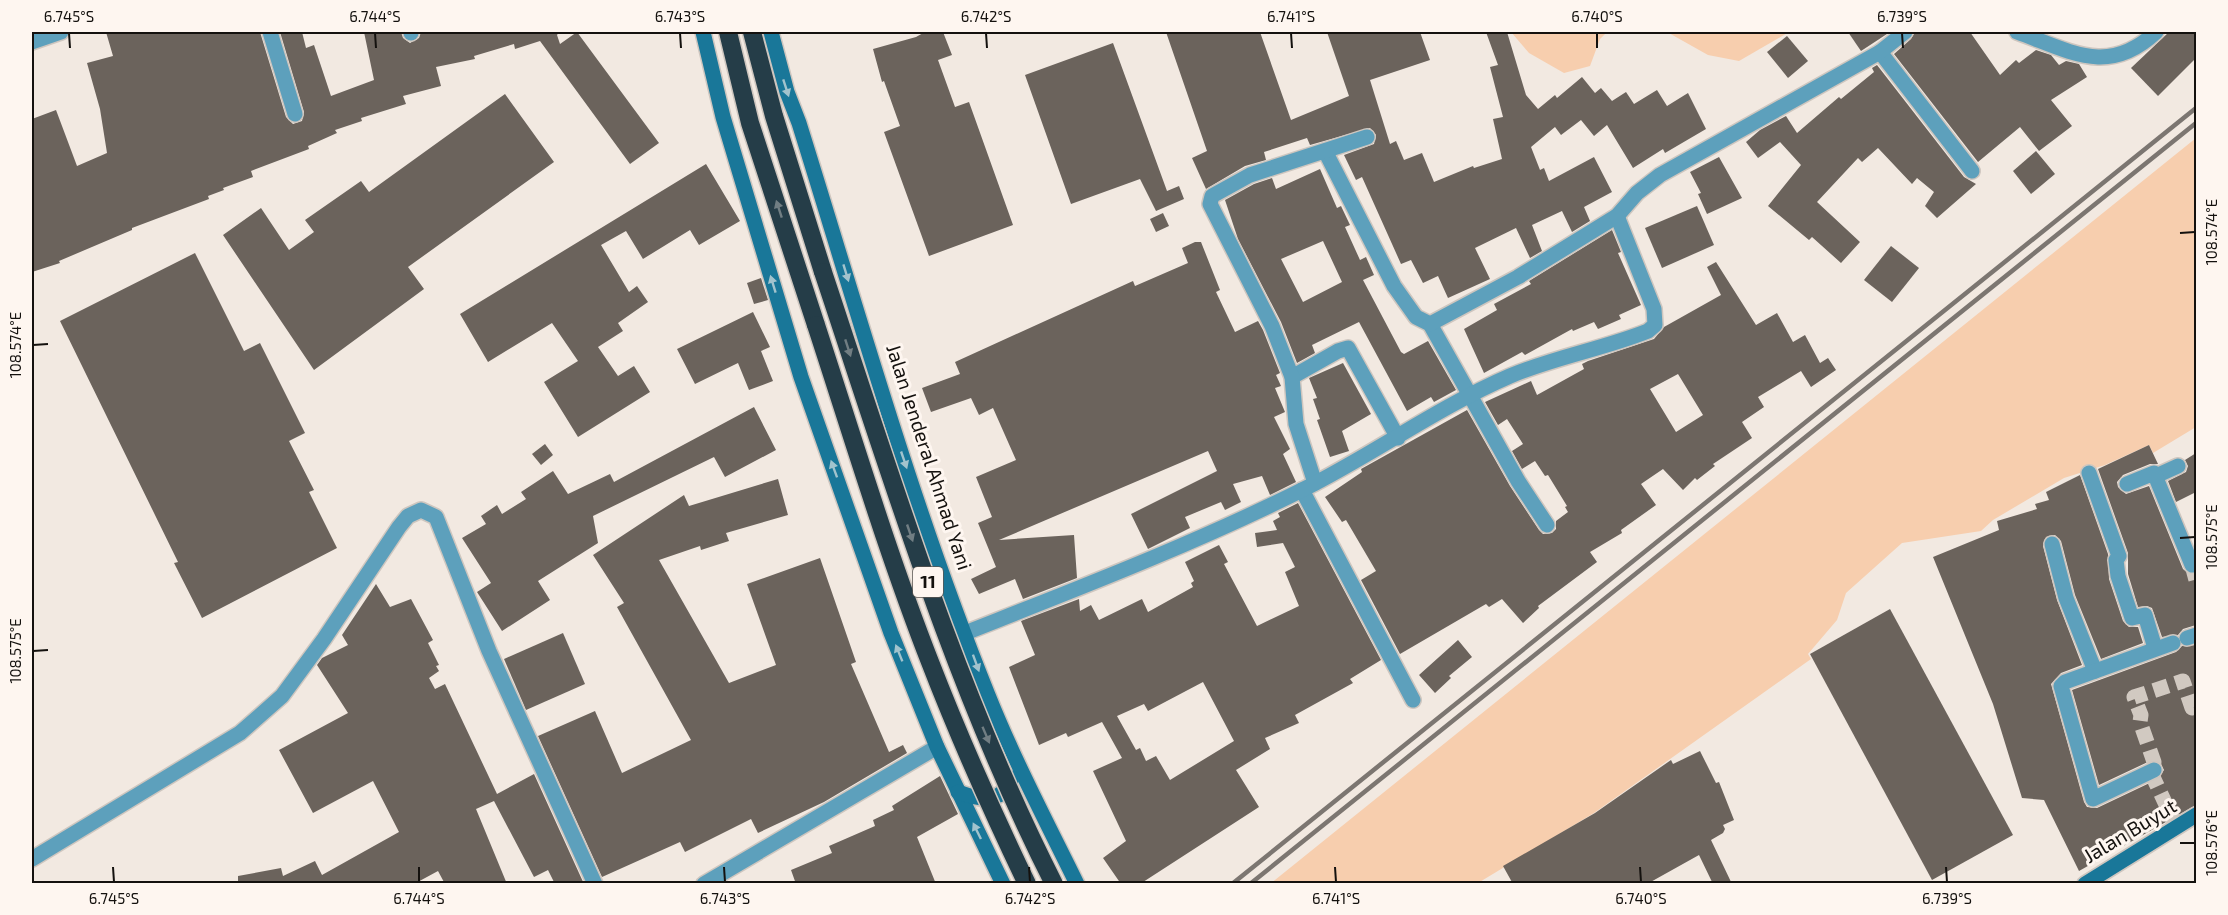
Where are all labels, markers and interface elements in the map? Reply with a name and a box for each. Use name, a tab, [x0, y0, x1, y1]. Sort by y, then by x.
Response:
text: 6.745°S	[44, 7, 94, 25]
text: 6.744°S	[349, 7, 401, 25]
text: 6.743°S	[655, 7, 705, 25]
text: 6.742°S	[961, 7, 1011, 25]
text: 6.741°S	[1267, 7, 1315, 25]
text: 6.740°S	[1571, 7, 1623, 25]
text: 6.739°S	[1877, 7, 1927, 25]
one-way arrow	[782, 79, 791, 97]
text: 108.574°E	[2202, 199, 2220, 265]
one-way arrow	[773, 200, 783, 218]
one-way arrow	[842, 265, 851, 283]
one-way arrow	[768, 274, 777, 292]
text: 108.574°E	[6, 312, 24, 378]
one-way arrow	[844, 339, 854, 357]
street label: Jalan Jenderal Ahmad Yani	[882, 341, 978, 573]
one-way arrow	[899, 451, 909, 469]
one-way arrow	[829, 459, 839, 477]
text: 108.575°E	[2202, 504, 2220, 570]
one-way arrow	[906, 524, 915, 542]
road number: 11	[913, 567, 943, 597]
text: 108.575°E	[6, 618, 24, 684]
one-way arrow	[894, 643, 904, 661]
one-way arrow	[972, 654, 982, 672]
one-way arrow	[982, 726, 992, 744]
street label: Jalan Buyut	[2079, 793, 2181, 867]
text: 108.576°E	[2202, 810, 2220, 876]
one-way arrow	[973, 822, 983, 840]
text: 6.745°S	[89, 889, 139, 907]
text: 6.744°S	[393, 889, 445, 907]
text: 6.743°S	[700, 889, 750, 907]
text: 6.742°S	[1005, 889, 1055, 907]
text: 6.741°S	[1312, 889, 1360, 907]
text: 6.740°S	[1615, 889, 1667, 907]
text: 6.739°S	[1922, 889, 1972, 907]

